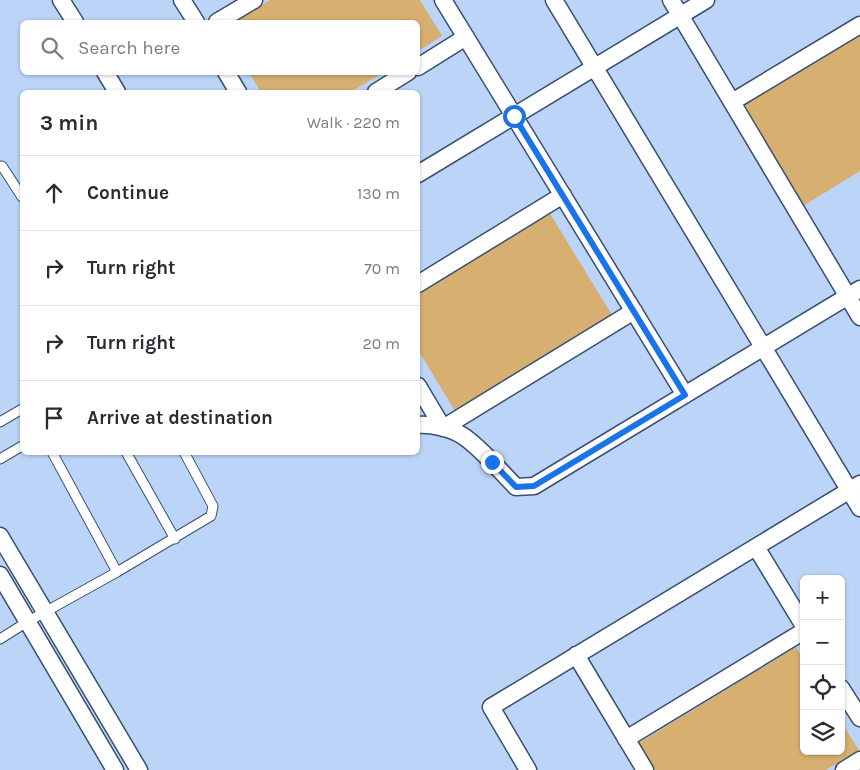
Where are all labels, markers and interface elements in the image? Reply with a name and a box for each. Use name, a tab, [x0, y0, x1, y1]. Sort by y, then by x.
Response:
search box	[20, 20, 420, 75]
icon: search	[38, 34, 66, 62]
text: Search here	[78, 37, 180, 59]
route start	[503, 105, 526, 128]
text: 3 min	[40, 111, 98, 135]
text: Walk · 220 m	[307, 113, 400, 132]
icon: ahead	[40, 179, 68, 207]
text: Continue	[87, 182, 169, 204]
text: 130 m	[357, 184, 400, 203]
icon: right	[40, 254, 68, 282]
text: Turn right	[87, 257, 176, 279]
text: 70 m	[364, 259, 400, 278]
icon: right	[40, 329, 68, 357]
text: Turn right	[87, 332, 176, 354]
text: 20 m	[362, 334, 400, 353]
icon: arrive	[40, 404, 68, 432]
text: Arrive at destination	[87, 407, 273, 429]
route end	[481, 451, 504, 474]
map controls	[800, 575, 845, 755]
button: +	[800, 575, 845, 620]
button: −	[800, 620, 845, 665]
button: locate	[800, 665, 845, 710]
button: layers	[800, 710, 845, 755]

